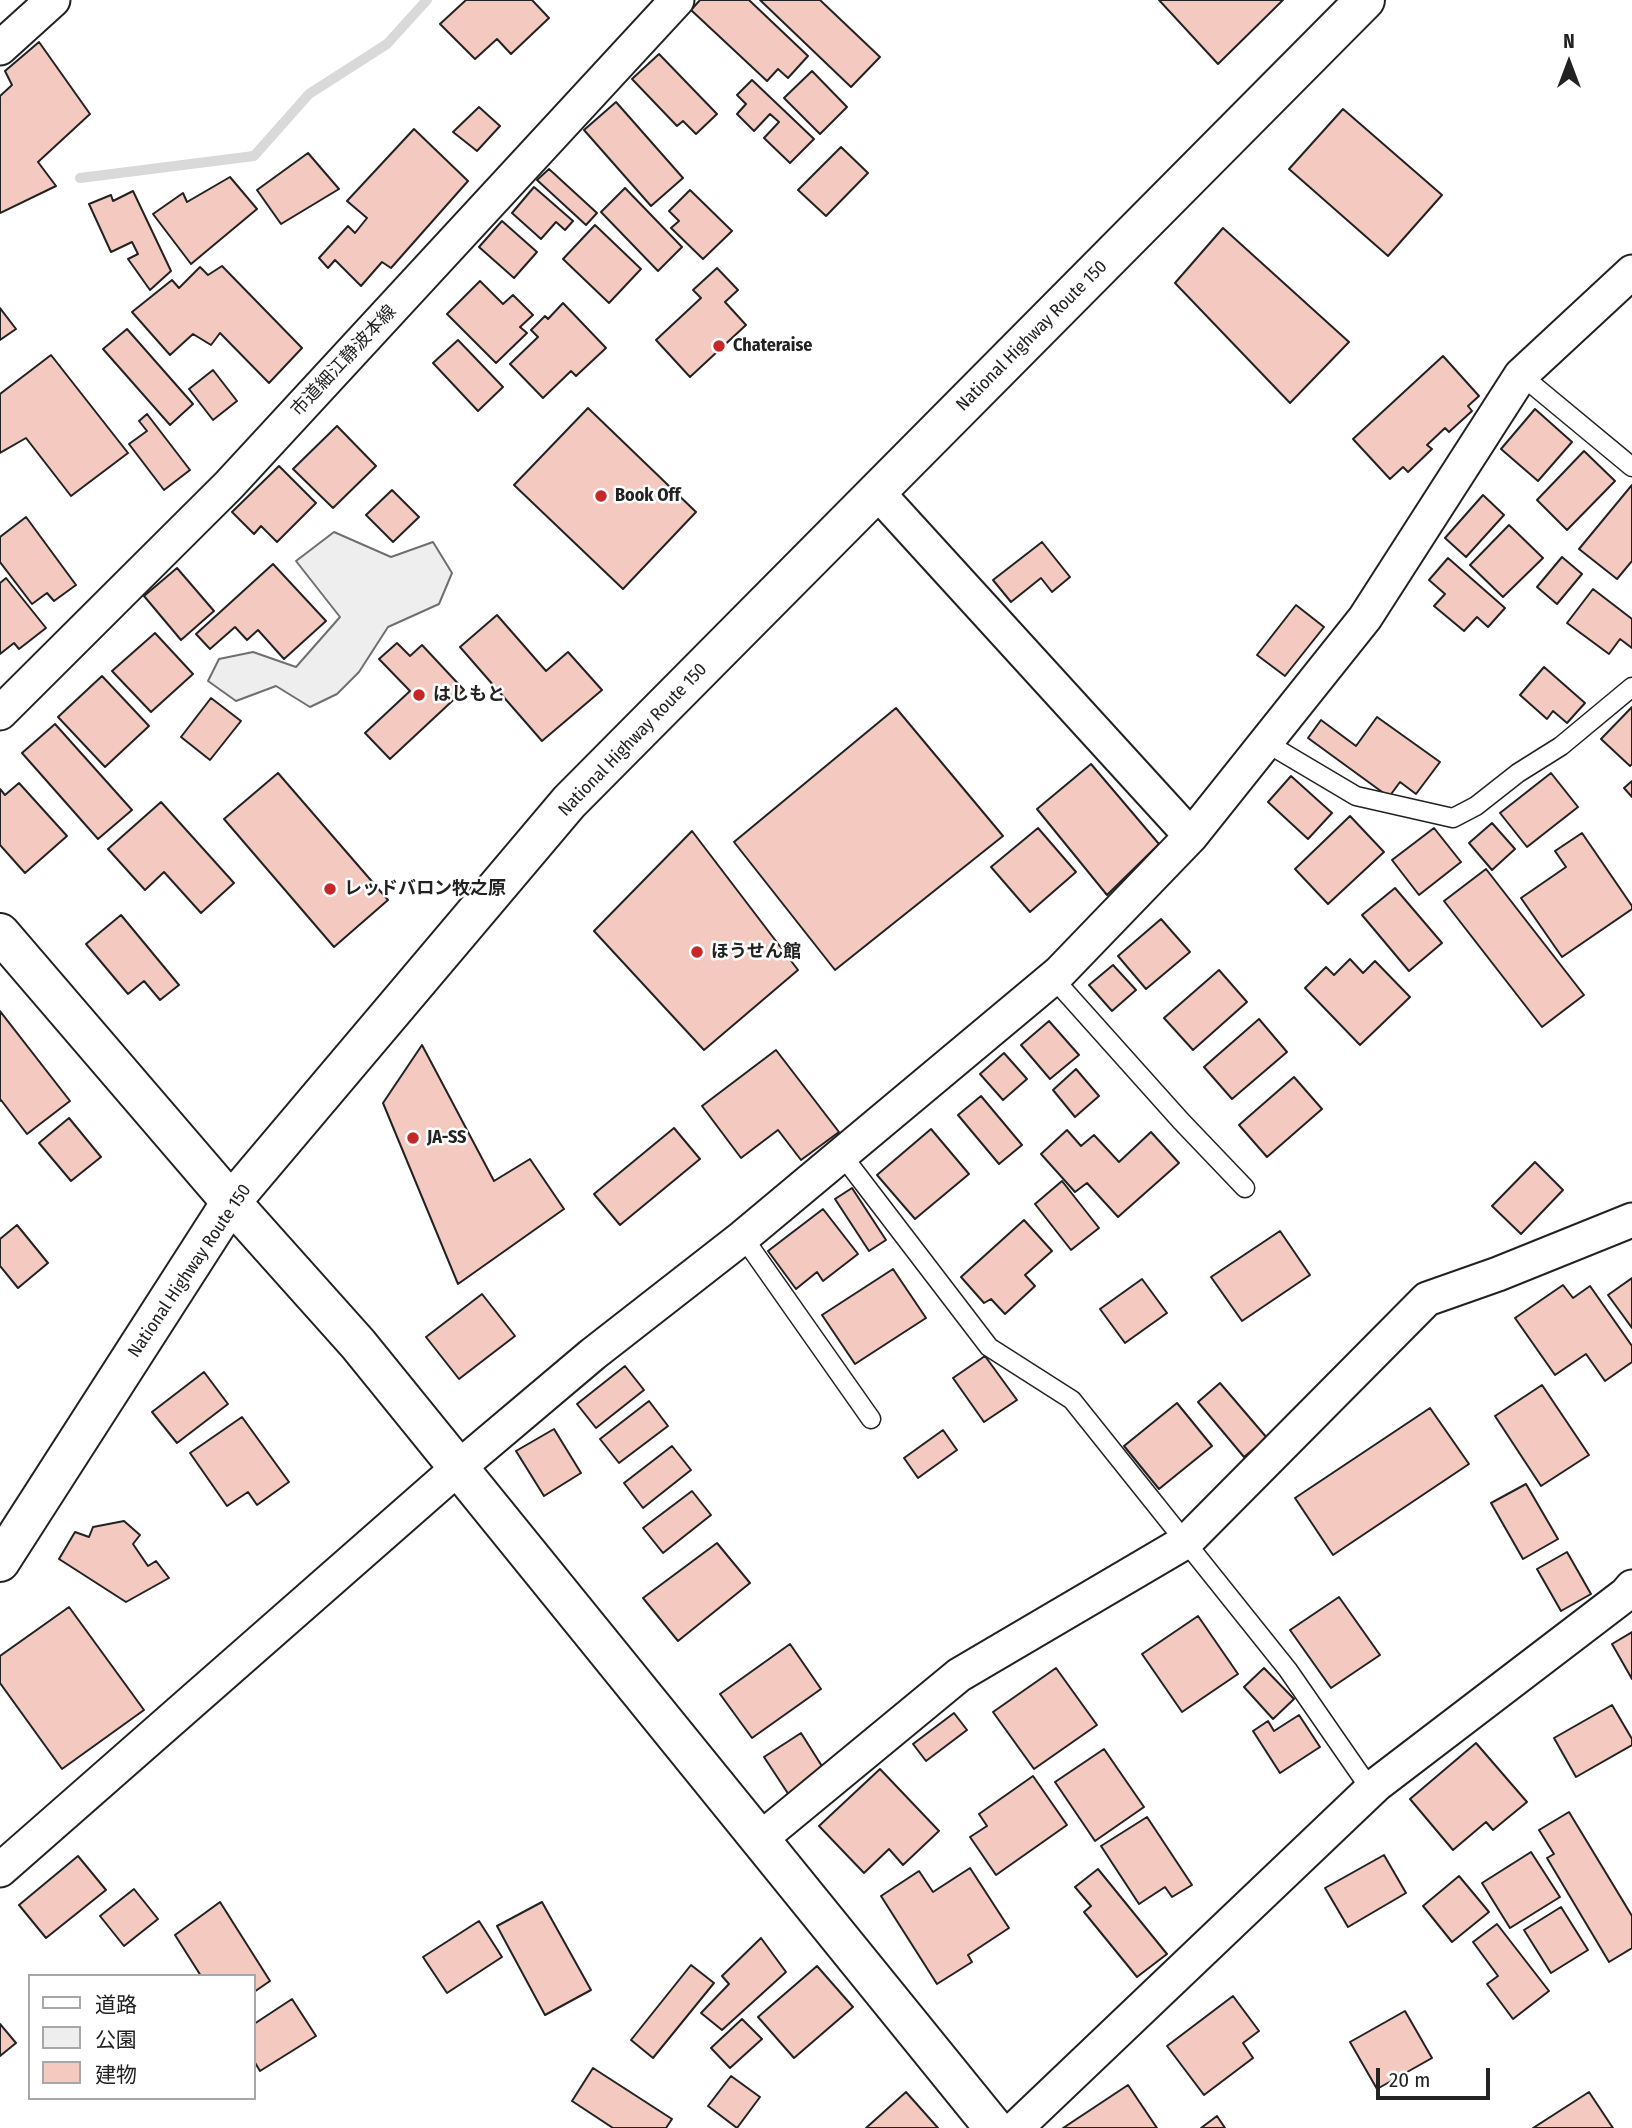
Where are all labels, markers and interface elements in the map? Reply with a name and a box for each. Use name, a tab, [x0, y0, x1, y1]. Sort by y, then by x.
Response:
north arrow	[1534, 28, 1604, 98]
text: N	[1563, 30, 1575, 53]
street label: National Highway Route 150	[952, 256, 1112, 416]
street label: 市道細江静波本線	[287, 301, 401, 421]
place label: Chateraise	[733, 335, 812, 357]
marker: Chateraise	[711, 338, 727, 354]
place label: Book Off	[615, 485, 680, 507]
marker: Book Off	[593, 488, 609, 504]
street label: National Highway Route 150	[554, 659, 712, 821]
place label: はしもと	[433, 684, 505, 706]
marker: はしもと	[411, 687, 427, 703]
place label: レッドバロン牧之原	[344, 878, 506, 900]
marker: レッドバロン牧之原	[322, 881, 338, 897]
place label: ほうせん館	[711, 941, 801, 963]
marker: ほうせん館	[689, 944, 705, 960]
place label: JA-SS	[427, 1127, 466, 1149]
marker: JA-SS	[405, 1130, 421, 1146]
street label: National Highway Route 150	[124, 1180, 256, 1362]
legend	[28, 1974, 256, 2100]
text: 道路	[95, 1992, 137, 2018]
text: 公園	[95, 2027, 137, 2053]
scale bar	[1380, 2054, 1494, 2098]
text: 建物	[95, 2062, 137, 2088]
text: 20 m	[1389, 2067, 1430, 2093]

